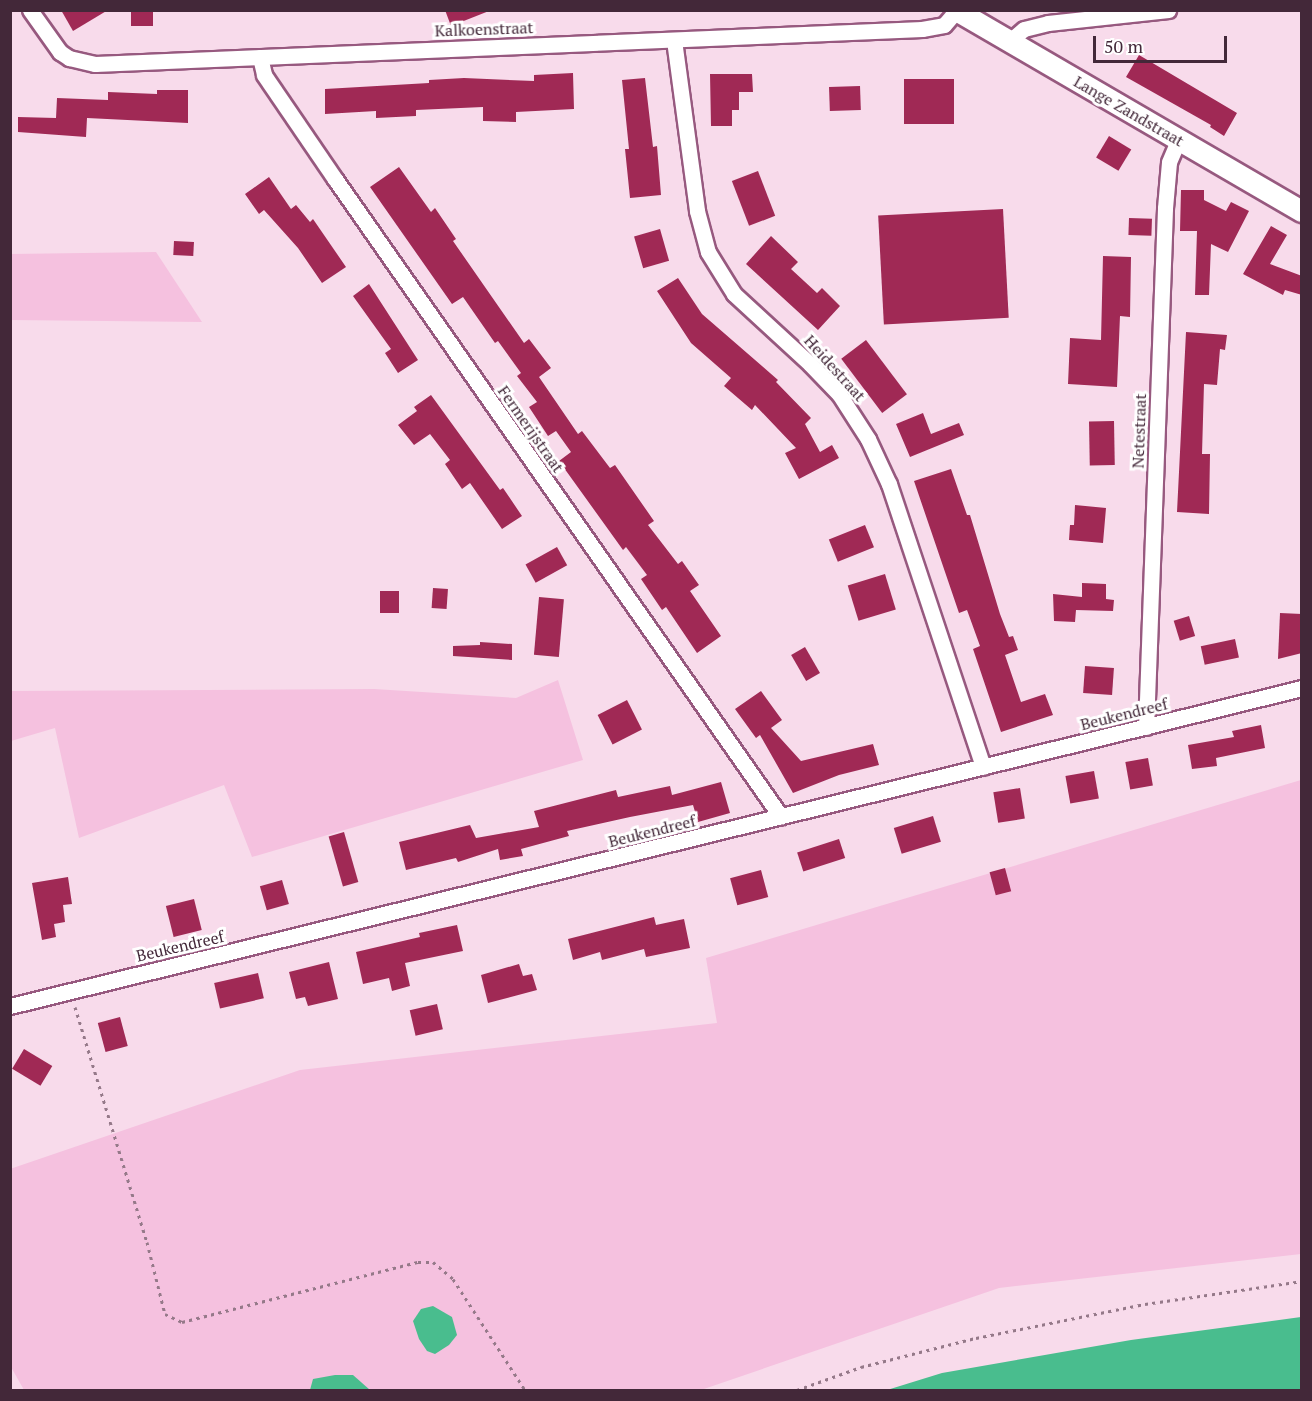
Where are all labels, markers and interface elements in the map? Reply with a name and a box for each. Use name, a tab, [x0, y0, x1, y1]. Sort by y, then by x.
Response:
street label: Kalkoenstraat	[434, 18, 534, 40]
scale bar	[1096, 24, 1230, 62]
text: 50 m	[1104, 34, 1143, 58]
street label: Lange Zandstraat	[1070, 72, 1188, 150]
street label: Heidestraat	[800, 331, 870, 405]
street label: Fermerijstraat	[494, 382, 568, 476]
street label: Netestraat	[1128, 393, 1150, 469]
street label: Beukendreef	[1078, 694, 1170, 734]
street label: Beukendreef	[606, 811, 698, 851]
street label: Beukendreef	[134, 927, 226, 965]

